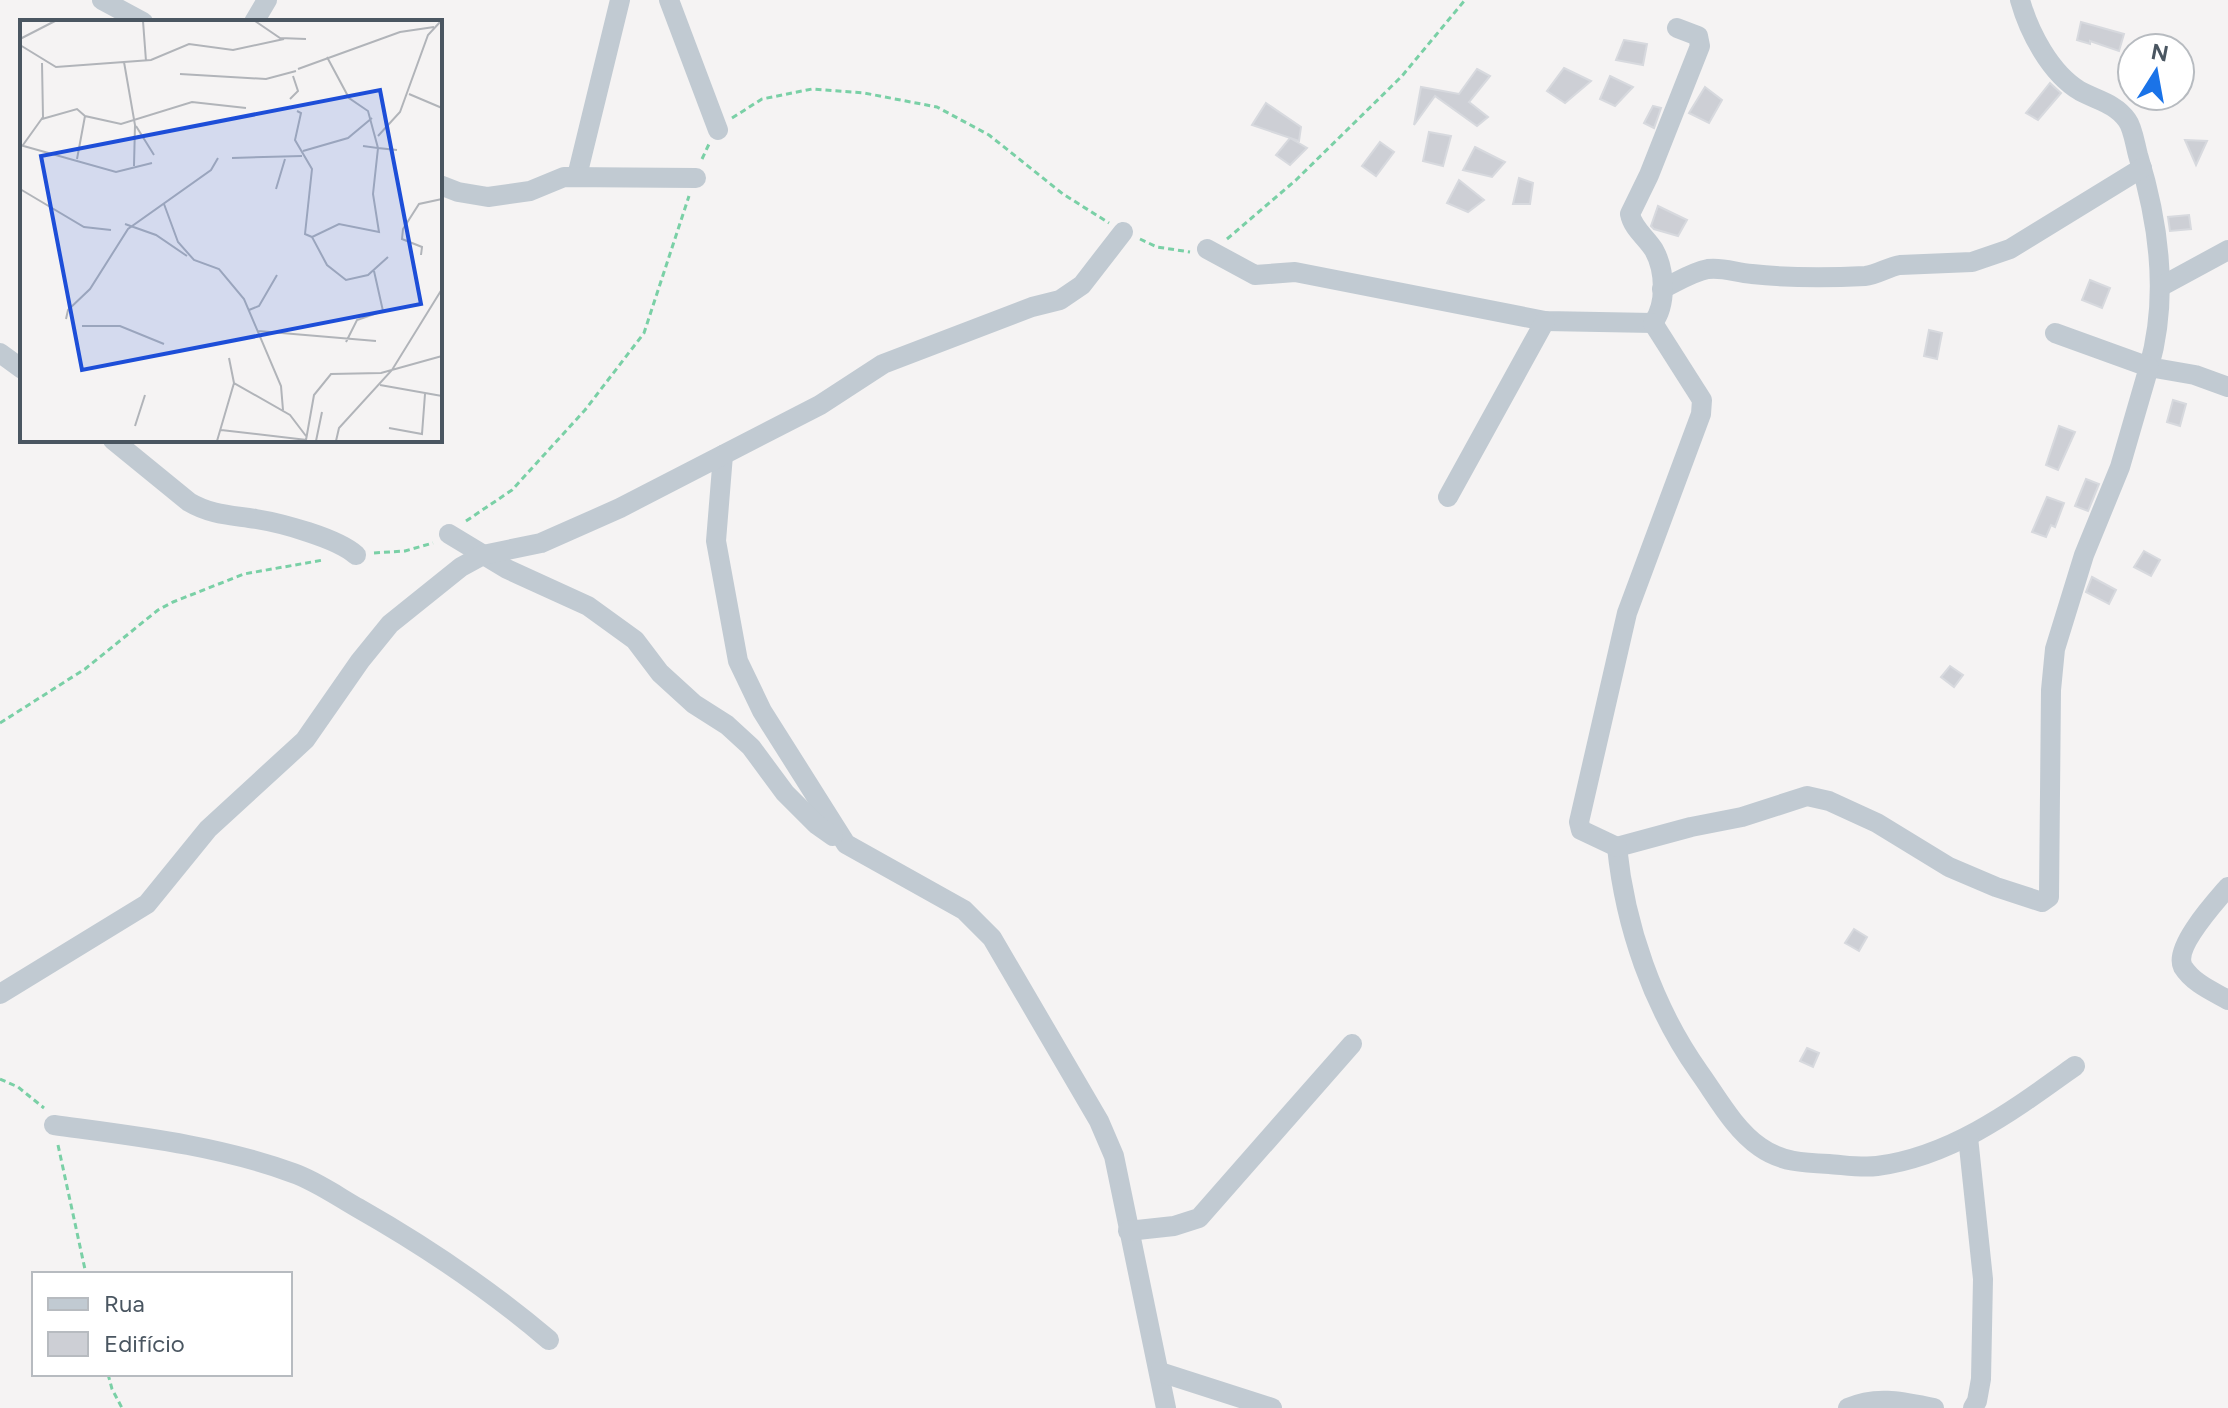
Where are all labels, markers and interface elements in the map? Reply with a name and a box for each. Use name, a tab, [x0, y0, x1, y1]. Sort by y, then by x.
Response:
inset map	[20, 20, 442, 442]
north arrow	[2116, 32, 2196, 112]
text: N	[2149, 38, 2171, 68]
legend	[32, 1272, 292, 1376]
text: Rua	[104, 1289, 145, 1318]
text: Edifício	[104, 1329, 185, 1358]

